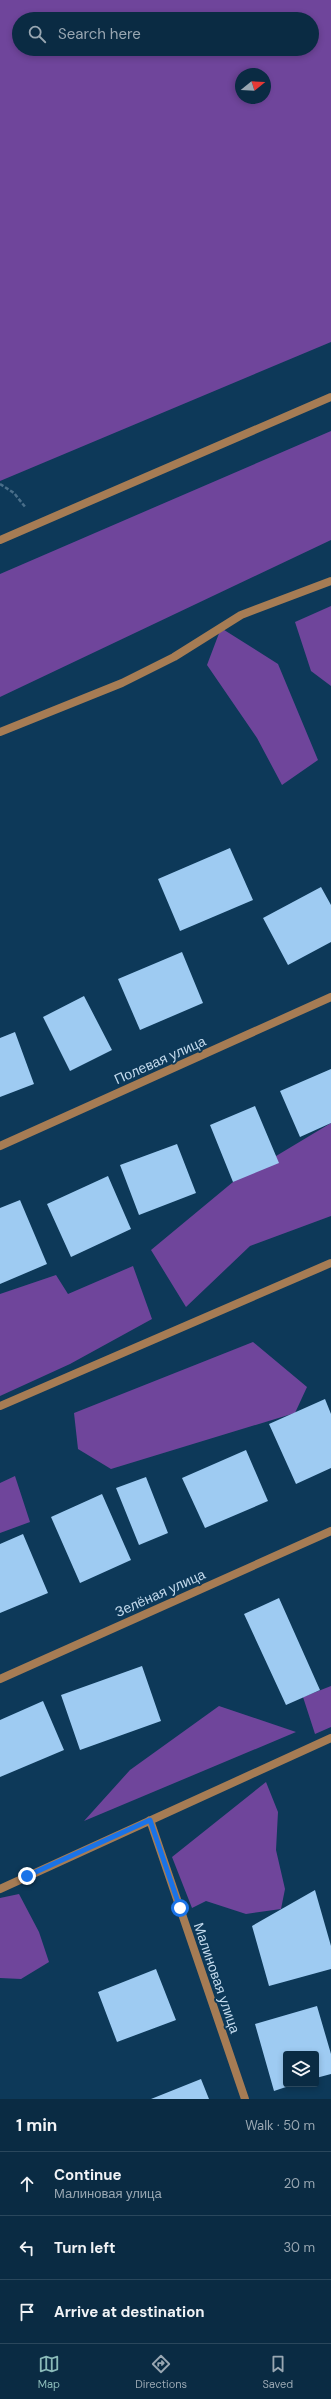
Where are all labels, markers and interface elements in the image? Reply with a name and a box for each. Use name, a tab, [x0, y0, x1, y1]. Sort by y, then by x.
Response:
search box	[12, 12, 319, 56]
icon: search	[26, 23, 48, 45]
text: Search here	[58, 24, 141, 44]
north arrow	[235, 68, 271, 104]
street label: Полевая улица	[111, 1032, 209, 1088]
street label: Зелёная улица	[112, 1565, 208, 1621]
route end	[18, 1867, 36, 1885]
route start	[171, 1899, 189, 1917]
street label: Малиновая улица	[190, 1920, 244, 2036]
map controls	[283, 2051, 319, 2087]
button: layers	[283, 2051, 319, 2087]
text: 1 min	[16, 2114, 57, 2136]
text: Walk · 50 m	[245, 2117, 315, 2134]
text: Continue	[54, 2165, 122, 2185]
icon: ahead	[16, 2173, 38, 2195]
text: 20 m	[284, 2175, 315, 2192]
text: Малиновая улица	[54, 2185, 162, 2202]
icon: left	[16, 2237, 38, 2259]
text: Turn left	[54, 2238, 115, 2258]
text: 30 m	[283, 2239, 315, 2256]
icon: arrive	[16, 2301, 38, 2323]
text: Arrive at destination	[54, 2302, 205, 2322]
tab: Map	[38, 2353, 60, 2391]
tab: Directions	[135, 2353, 187, 2391]
tab: Saved	[262, 2353, 293, 2391]

